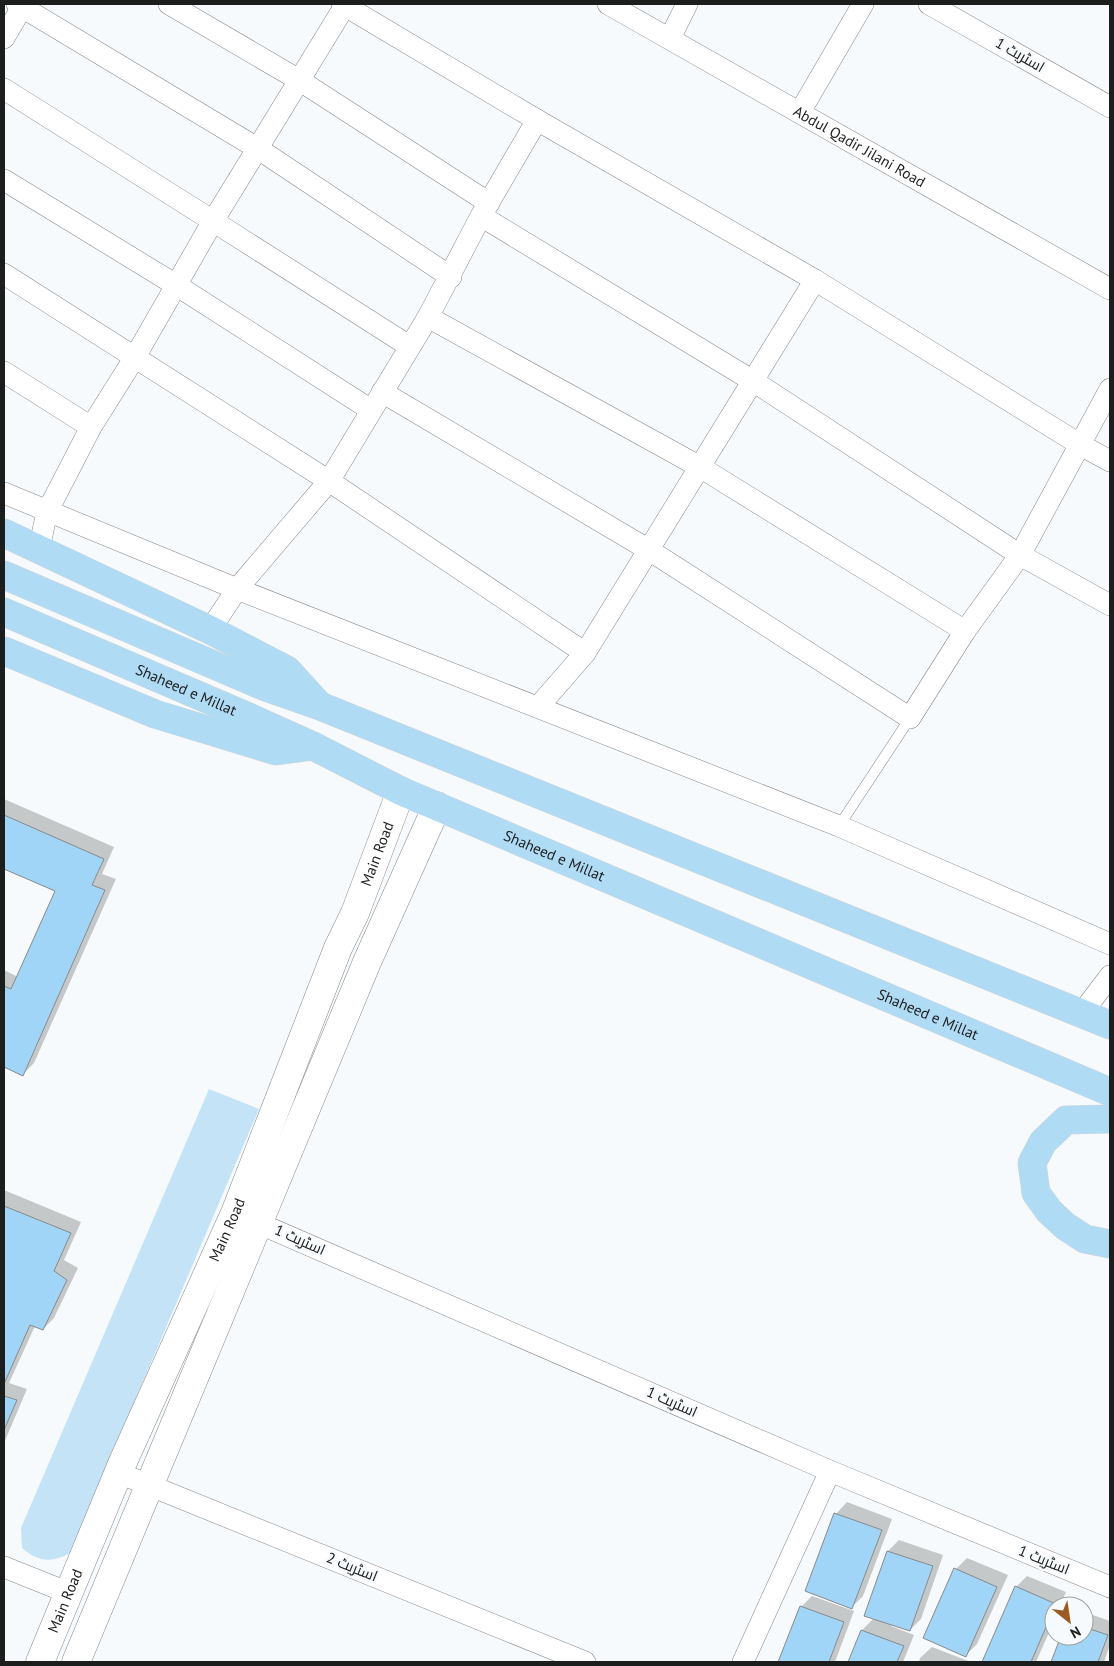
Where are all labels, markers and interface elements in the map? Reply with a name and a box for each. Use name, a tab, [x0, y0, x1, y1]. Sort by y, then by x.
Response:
street label: اسٹریٹ 1	[992, 33, 1048, 76]
street label: Abdul Qadir Jilani Road	[790, 101, 929, 191]
street label: Shaheed e Millat	[133, 660, 239, 720]
street label: Main Road	[356, 819, 398, 889]
street label: Shaheed e Millat	[501, 826, 608, 885]
street label: Shaheed e Millat	[875, 984, 981, 1044]
street label: Main Road	[204, 1195, 249, 1264]
street label: اسٹریٹ 1	[272, 1220, 329, 1259]
street label: اسٹریٹ 1	[644, 1382, 701, 1421]
street label: اسٹریٹ 1	[1016, 1541, 1073, 1578]
street label: اسٹریٹ 2	[324, 1548, 381, 1585]
street label: Main Road	[43, 1566, 86, 1636]
north arrow	[1044, 1596, 1094, 1646]
text: N	[1067, 1622, 1084, 1642]

